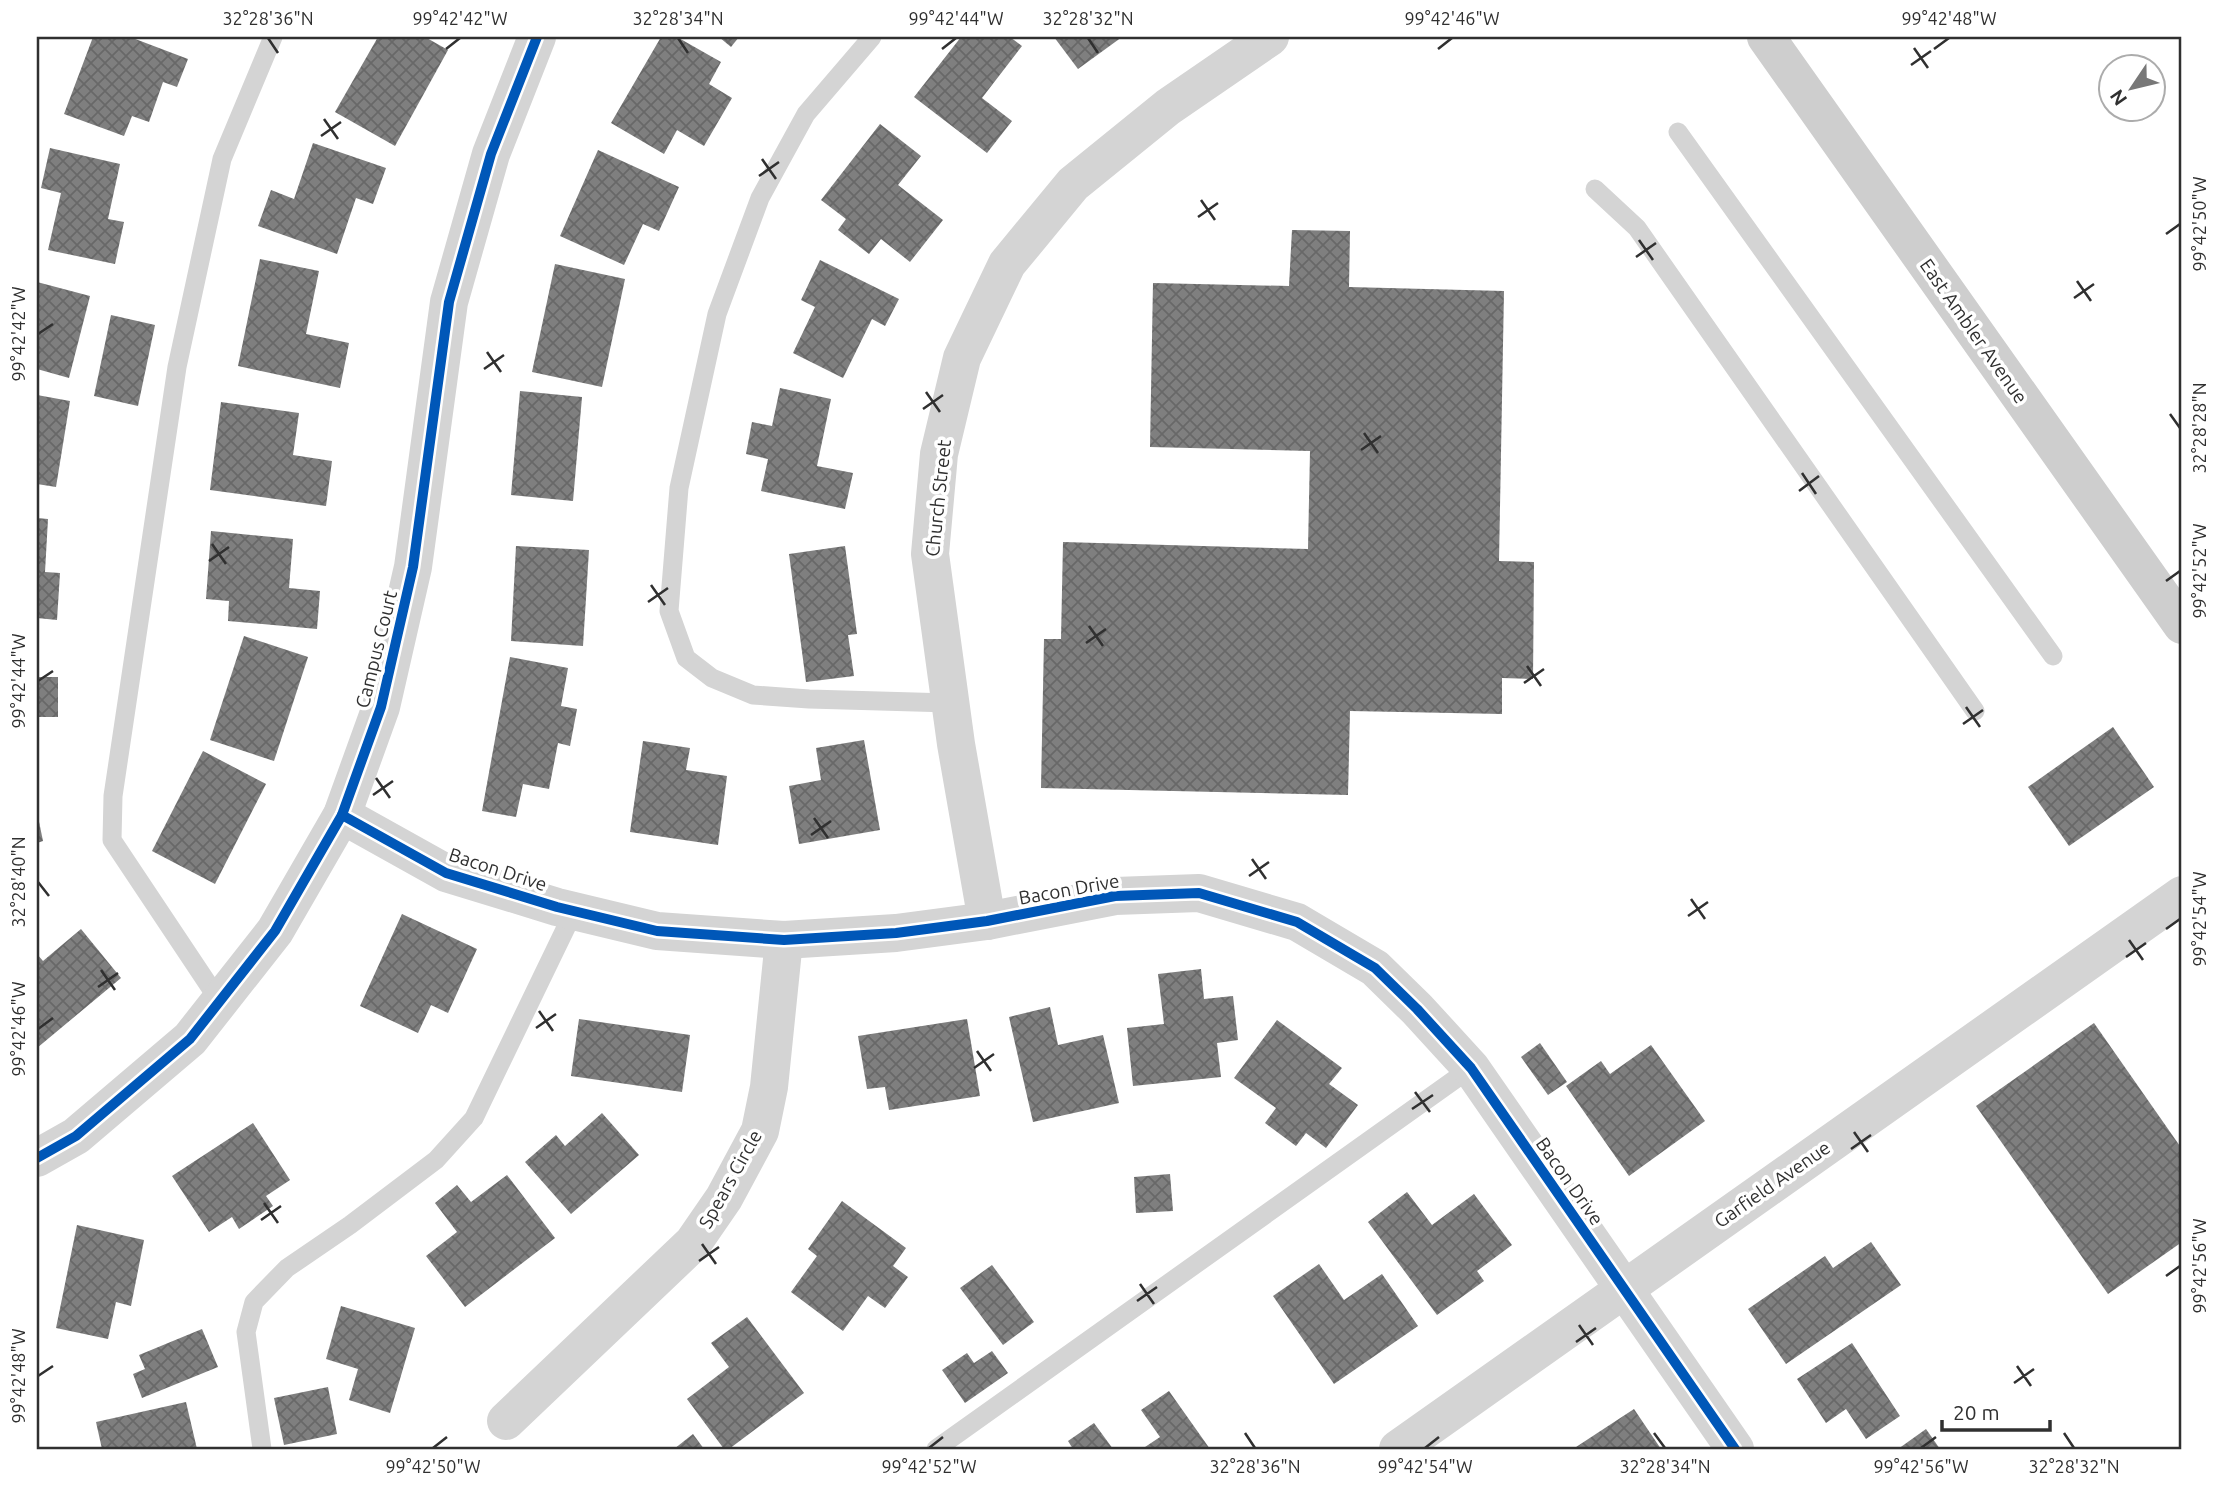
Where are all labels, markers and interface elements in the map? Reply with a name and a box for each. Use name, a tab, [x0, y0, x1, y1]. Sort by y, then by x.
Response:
text: 32°28'36"N	[222, 8, 314, 28]
text: 99°42'42"W	[412, 8, 508, 28]
text: 32°28'34"N	[632, 8, 724, 28]
text: 99°42'44"W	[908, 8, 1004, 28]
text: 32°28'32"N	[1042, 8, 1134, 28]
text: 99°42'46"W	[1404, 8, 1500, 28]
text: 99°42'48"W	[1901, 8, 1997, 28]
north arrow	[2096, 52, 2166, 122]
text: N	[2105, 86, 2131, 110]
text: 99°42'50"W	[2189, 176, 2209, 272]
street label: East Ambler Avenue	[1916, 254, 2032, 408]
text: 99°42'42"W	[8, 286, 28, 382]
text: 32°28'28"N	[2189, 382, 2209, 474]
street label: Church Street	[921, 438, 955, 558]
text: 99°42'52"W	[2189, 523, 2209, 619]
street label: Campus Court	[351, 587, 401, 710]
text: 99°42'44"W	[8, 633, 28, 729]
text: 32°28'40"N	[8, 836, 28, 928]
street label: Bacon Drive	[446, 843, 550, 895]
street label: Bacon Drive	[1017, 869, 1121, 909]
text: 99°42'54"W	[2189, 871, 2209, 967]
text: 99°42'46"W	[8, 981, 28, 1077]
street label: Spears Circle	[694, 1126, 766, 1232]
street label: Bacon Drive	[1532, 1133, 1608, 1229]
street label: Garfield Avenue	[1710, 1136, 1834, 1232]
text: 99°42'56"W	[2189, 1218, 2209, 1314]
text: 99°42'48"W	[8, 1328, 28, 1424]
scale bar	[1942, 1388, 2051, 1432]
text: 20 m	[1953, 1400, 2000, 1424]
text: 99°42'50"W	[385, 1456, 481, 1476]
text: 99°42'52"W	[881, 1456, 977, 1476]
text: 32°28'36"N	[1209, 1456, 1301, 1476]
text: 99°42'54"W	[1377, 1456, 1473, 1476]
text: 32°28'34"N	[1619, 1456, 1711, 1476]
text: 99°42'56"W	[1873, 1456, 1969, 1476]
text: 32°28'32"N	[2028, 1456, 2120, 1476]

